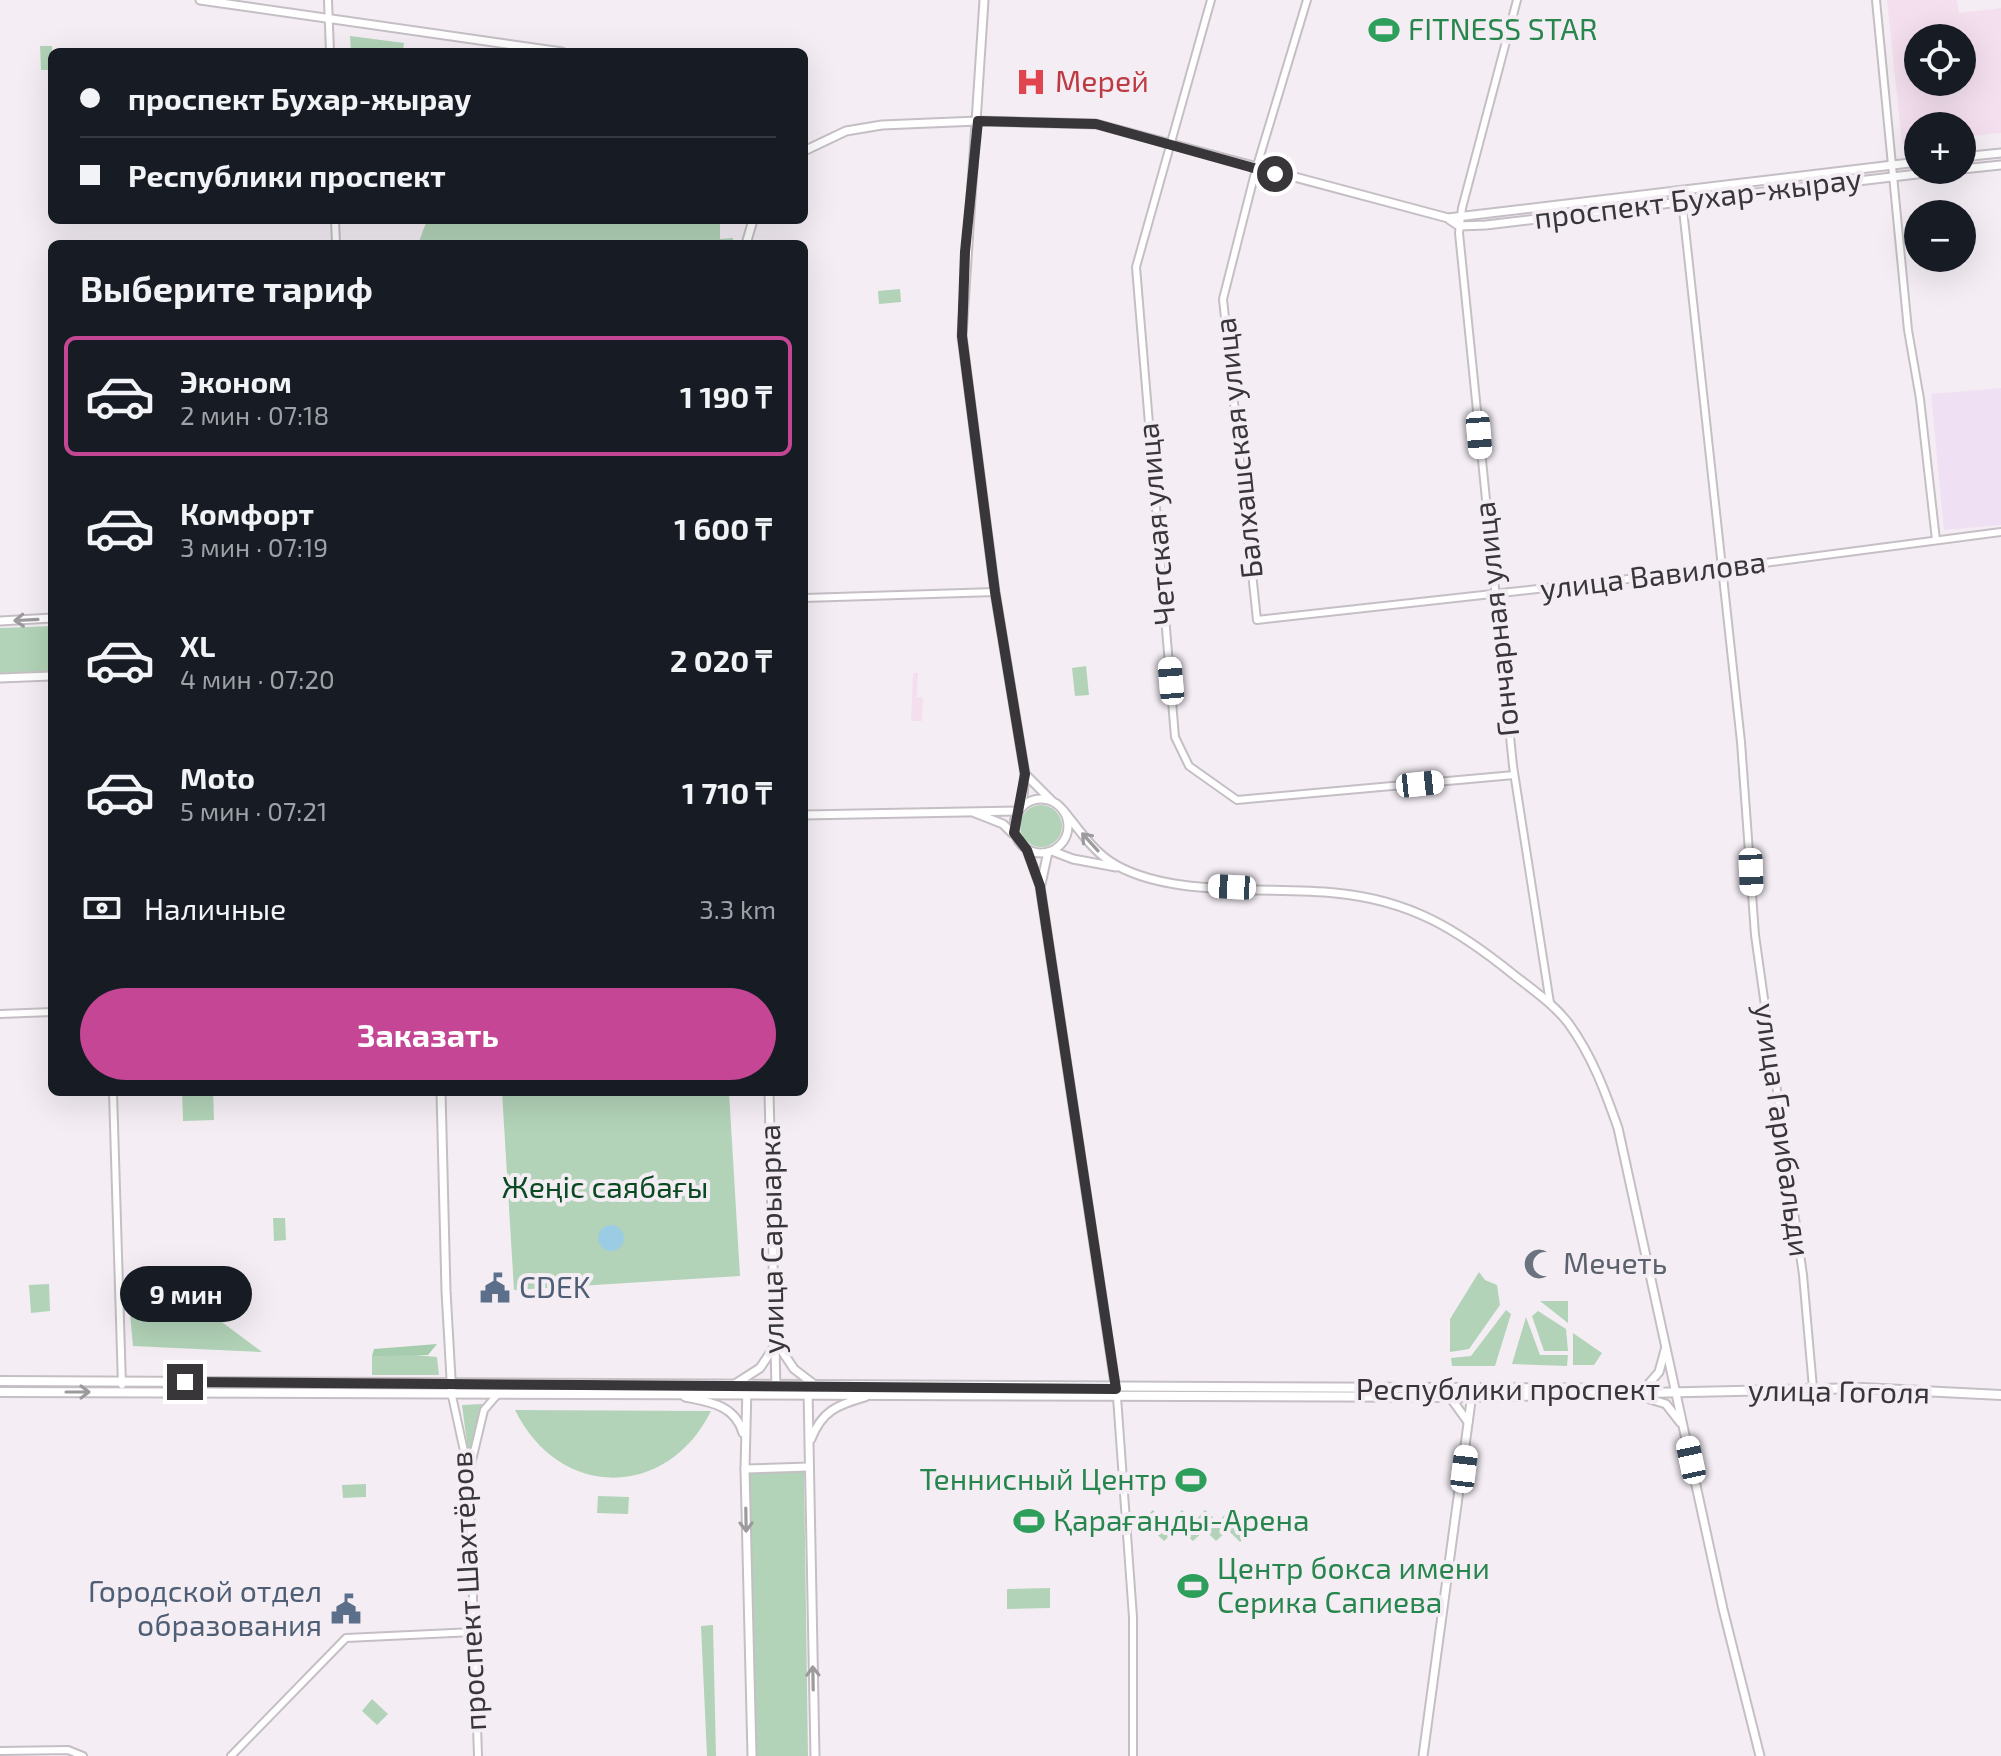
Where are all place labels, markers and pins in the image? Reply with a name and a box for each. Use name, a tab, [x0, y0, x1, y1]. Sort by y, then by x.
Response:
place label: FITNESS STAR	[1408, 10, 1597, 46]
sports icon: FITNESS STAR	[1367, 13, 1401, 47]
place label: Мерей	[1055, 62, 1149, 98]
hospital icon: Мерей	[1014, 65, 1048, 99]
place label: Мечеть	[1563, 1244, 1667, 1280]
mosque icon: Мечеть	[1522, 1247, 1556, 1281]
place label: CDEK	[519, 1268, 591, 1304]
public building icon: CDEK	[478, 1271, 512, 1305]
place label: Теннисный Центр	[919, 1460, 1167, 1496]
sports icon: Теннисный Центр	[1174, 1463, 1208, 1497]
place label: Қарағанды-Арена	[1053, 1501, 1310, 1537]
sports icon: Қарағанды-Арена	[1012, 1504, 1046, 1538]
place label: Центр бокса имени Серика Сапиева	[1217, 1549, 1490, 1619]
sports icon: Центр бокса имени Серика Сапиева	[1176, 1569, 1210, 1603]
place label: Городской отдел образования	[88, 1572, 322, 1642]
public building icon: Городской отдел образования	[329, 1592, 363, 1626]

